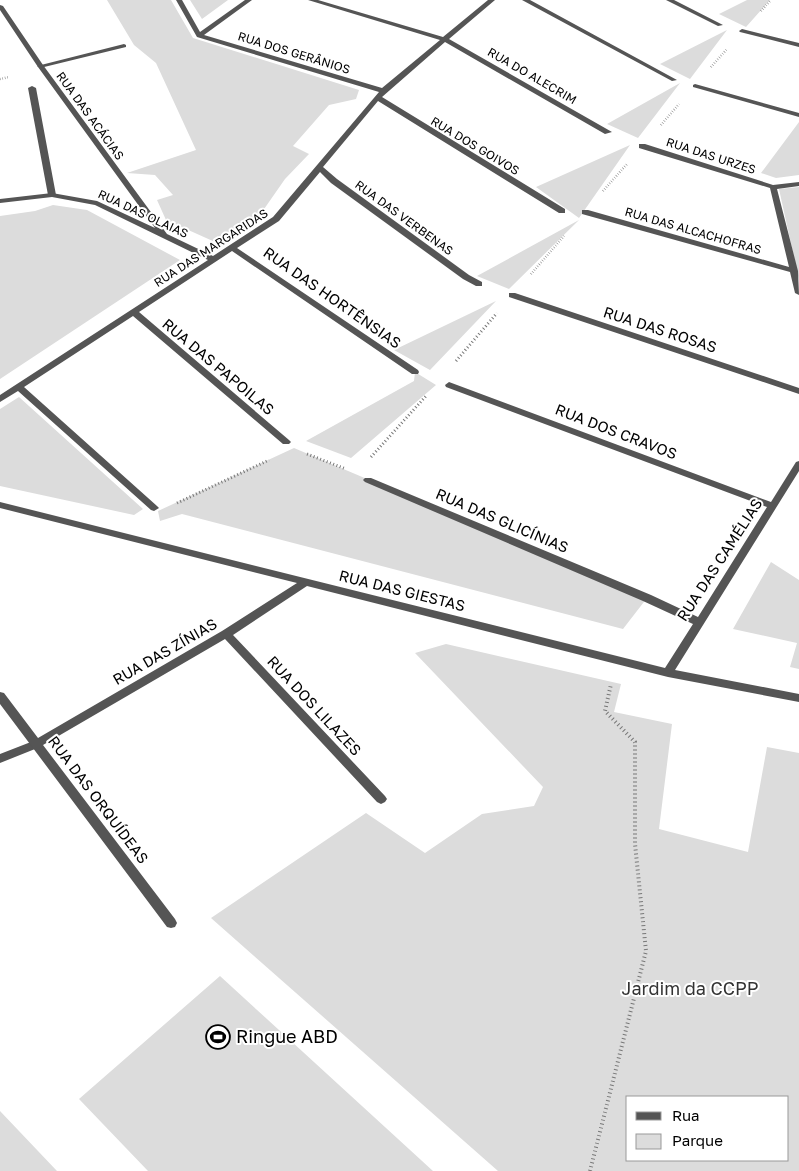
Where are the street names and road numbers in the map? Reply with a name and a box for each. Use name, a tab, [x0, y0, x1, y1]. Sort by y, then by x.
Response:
street label: RUA DOS GERÂNIOS	[236, 28, 353, 77]
street label: RUA DO ALECRIM	[485, 44, 579, 107]
street label: RUA DAS ACÁCIAS	[53, 69, 128, 163]
street label: RUA DOS GOIVOS	[428, 113, 523, 178]
street label: RUA DAS URZES	[664, 134, 758, 177]
street label: RUA DAS VERBENAS	[352, 177, 457, 258]
street label: RUA DAS OLAIAS	[96, 186, 191, 241]
street label: RUA DAS ALCACHOFRAS	[623, 204, 763, 257]
street label: RUA DAS MARGARIDAS	[151, 205, 271, 290]
street label: RUA DAS HORTÊNSIAS	[260, 243, 405, 352]
street label: RUA DAS ROSAS	[601, 302, 719, 356]
street label: RUA DAS PAPOILAS	[159, 314, 278, 418]
street label: RUA DOS CRAVOS	[553, 400, 680, 463]
street label: RUA DAS GLICÍNIAS	[433, 484, 571, 556]
street label: RUA DAS CAMÉLIAS	[673, 495, 766, 624]
street label: RUA DAS GIESTAS	[337, 566, 467, 614]
street label: RUA DAS ZÍNIAS	[109, 614, 220, 688]
street label: RUA DOS LILAZES	[264, 652, 365, 759]
street label: RUA DAS ORQUÍDEAS	[45, 732, 153, 867]

